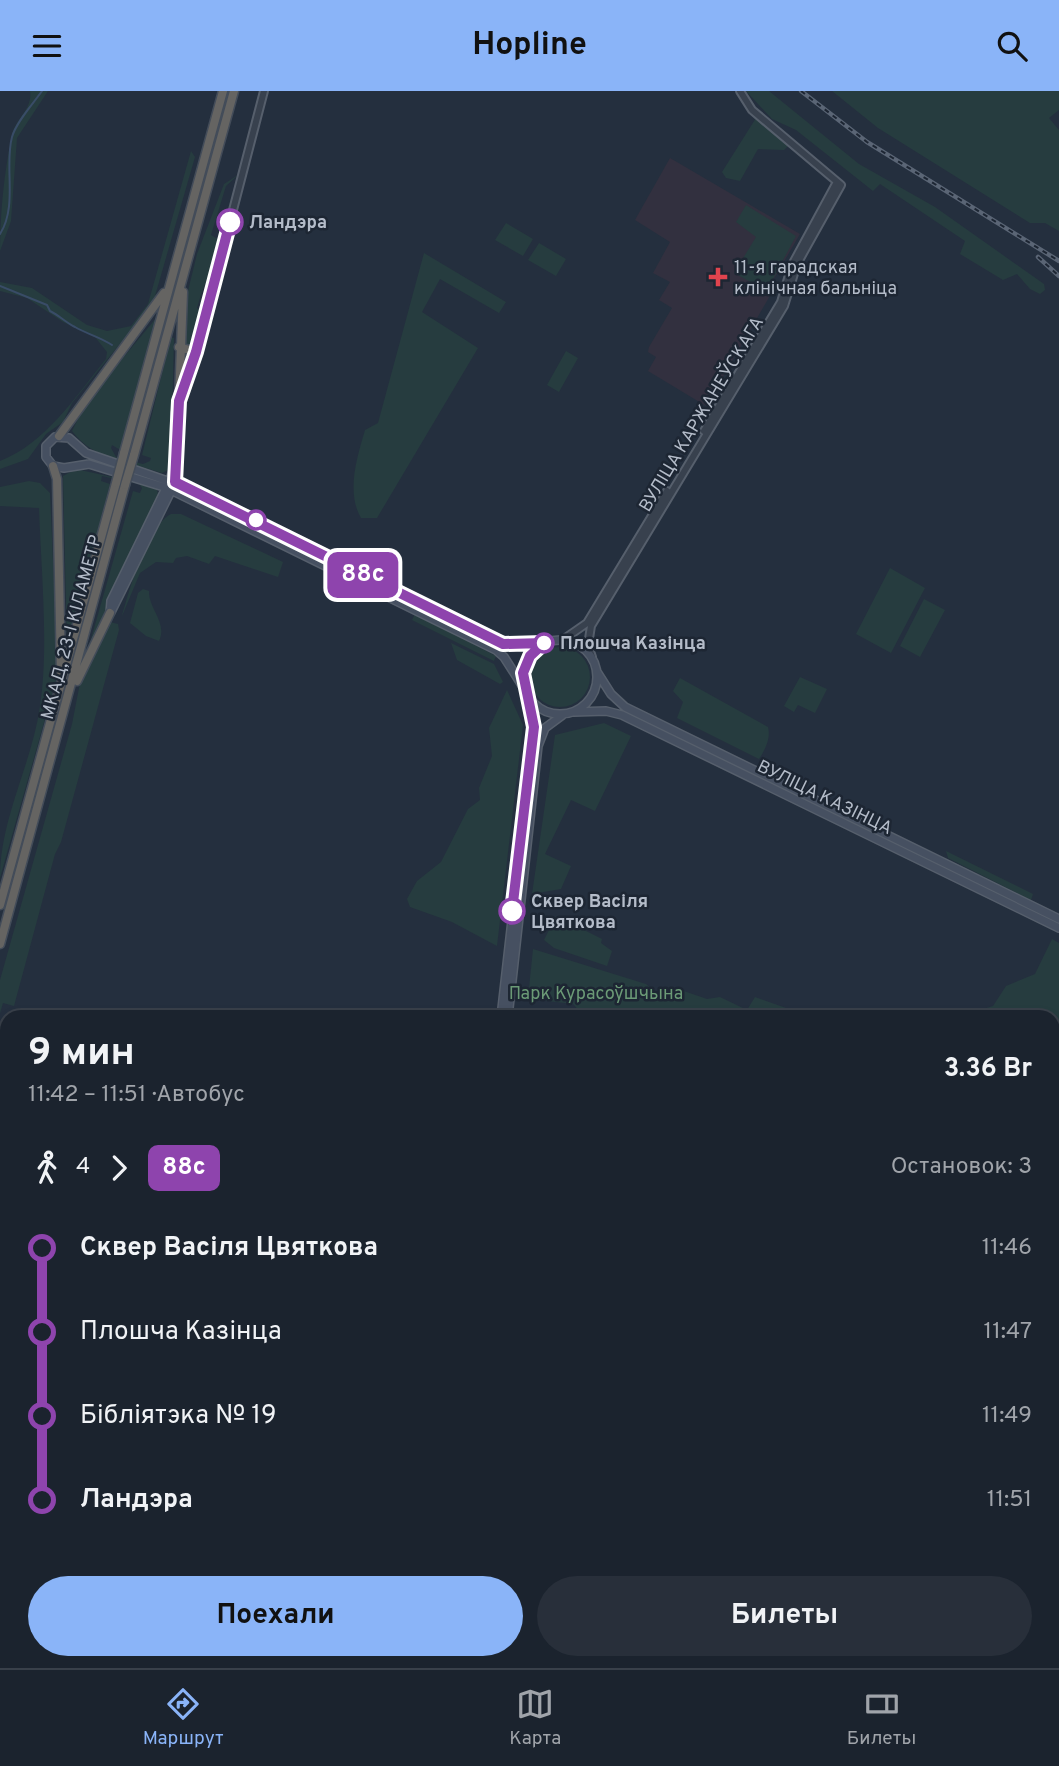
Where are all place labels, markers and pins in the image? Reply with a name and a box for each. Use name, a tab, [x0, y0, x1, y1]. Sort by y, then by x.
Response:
marker: Ландэра	[217, 209, 243, 235]
place label: Ландэра	[249, 212, 327, 235]
place label: 11-я гарадская клінічная бальніца	[734, 257, 897, 301]
marker: 11-я гарадская клінічная бальніца	[708, 267, 728, 287]
unlabelled marker	[246, 510, 266, 530]
marker: Плошча Казінца	[534, 633, 554, 653]
place label: Плошча Казінца	[560, 633, 706, 656]
place label: Сквер Васіля Цвяткова	[531, 891, 648, 935]
marker: Сквер Васіля Цвяткова	[499, 898, 525, 924]

